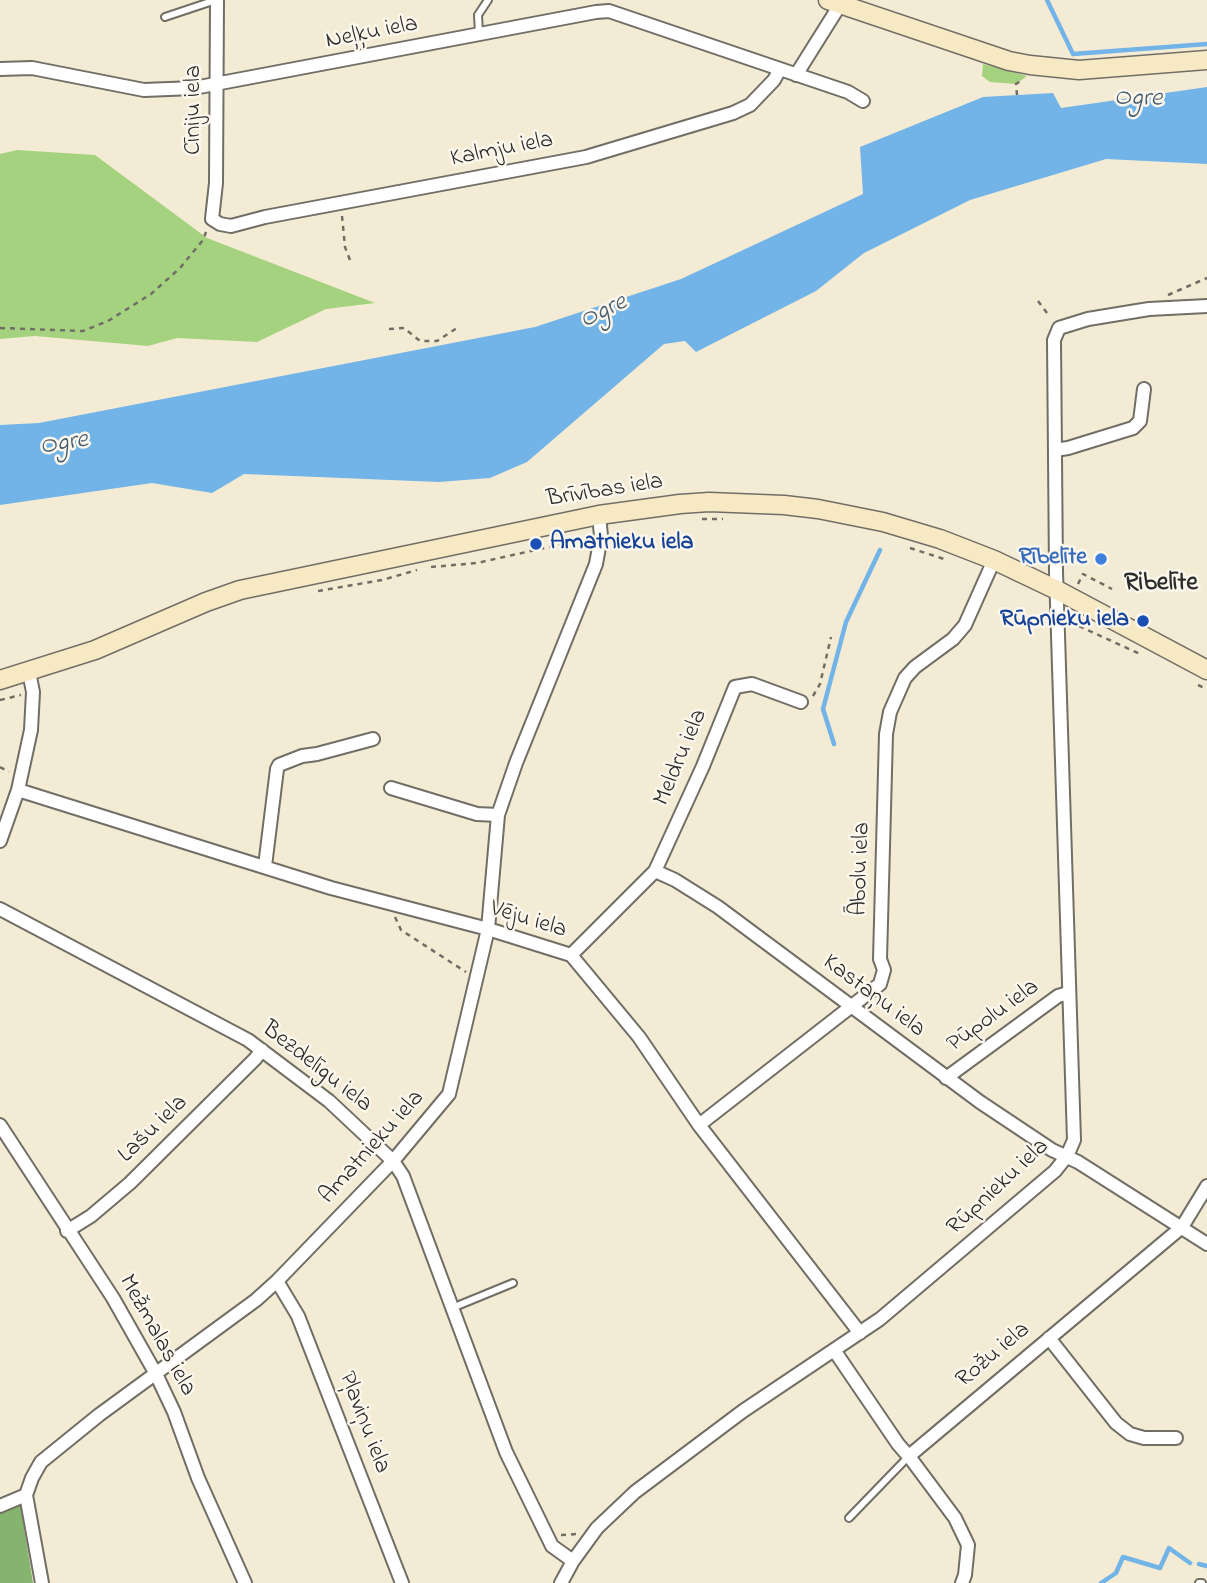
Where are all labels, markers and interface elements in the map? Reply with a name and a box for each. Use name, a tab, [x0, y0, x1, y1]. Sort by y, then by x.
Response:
street label: Neļķu iela	[324, 11, 420, 57]
street label: Cīniju iela	[181, 65, 209, 155]
water label: Ogre	[1113, 84, 1163, 116]
street label: Kalmju iela	[448, 127, 556, 175]
water label: Ogre	[575, 288, 633, 338]
water label: Ogre	[38, 426, 90, 464]
street label: Brīvības iela	[545, 469, 665, 515]
place label: Amatnieku iela	[550, 530, 694, 558]
marker: Amatnieku iela	[528, 536, 544, 552]
place label: Rībelīte	[1019, 545, 1087, 573]
marker: Rībelīte	[1093, 551, 1109, 567]
district label: Ribelīte	[1124, 569, 1198, 601]
place label: Rūpnieku iela	[1000, 607, 1129, 635]
marker: Rūpnieku iela	[1135, 613, 1151, 629]
street label: Meldru iela	[649, 705, 715, 811]
street label: Ābolu iela	[846, 822, 878, 916]
street label: Vēju iela	[486, 896, 570, 946]
street label: Kastaņu iela	[816, 949, 930, 1045]
street label: Pūpolu iela	[942, 974, 1046, 1060]
street label: Bezdelīgu iela	[255, 1016, 377, 1120]
street label: Amatnieku iela	[314, 1085, 432, 1211]
street label: Lašu iela	[113, 1090, 195, 1170]
street label: Rūpnieku iela	[942, 1133, 1056, 1243]
street label: Mežmalas iela	[111, 1270, 201, 1402]
street label: Rožu iela	[951, 1317, 1037, 1395]
street label: Pļaviņu iela	[330, 1368, 396, 1478]

